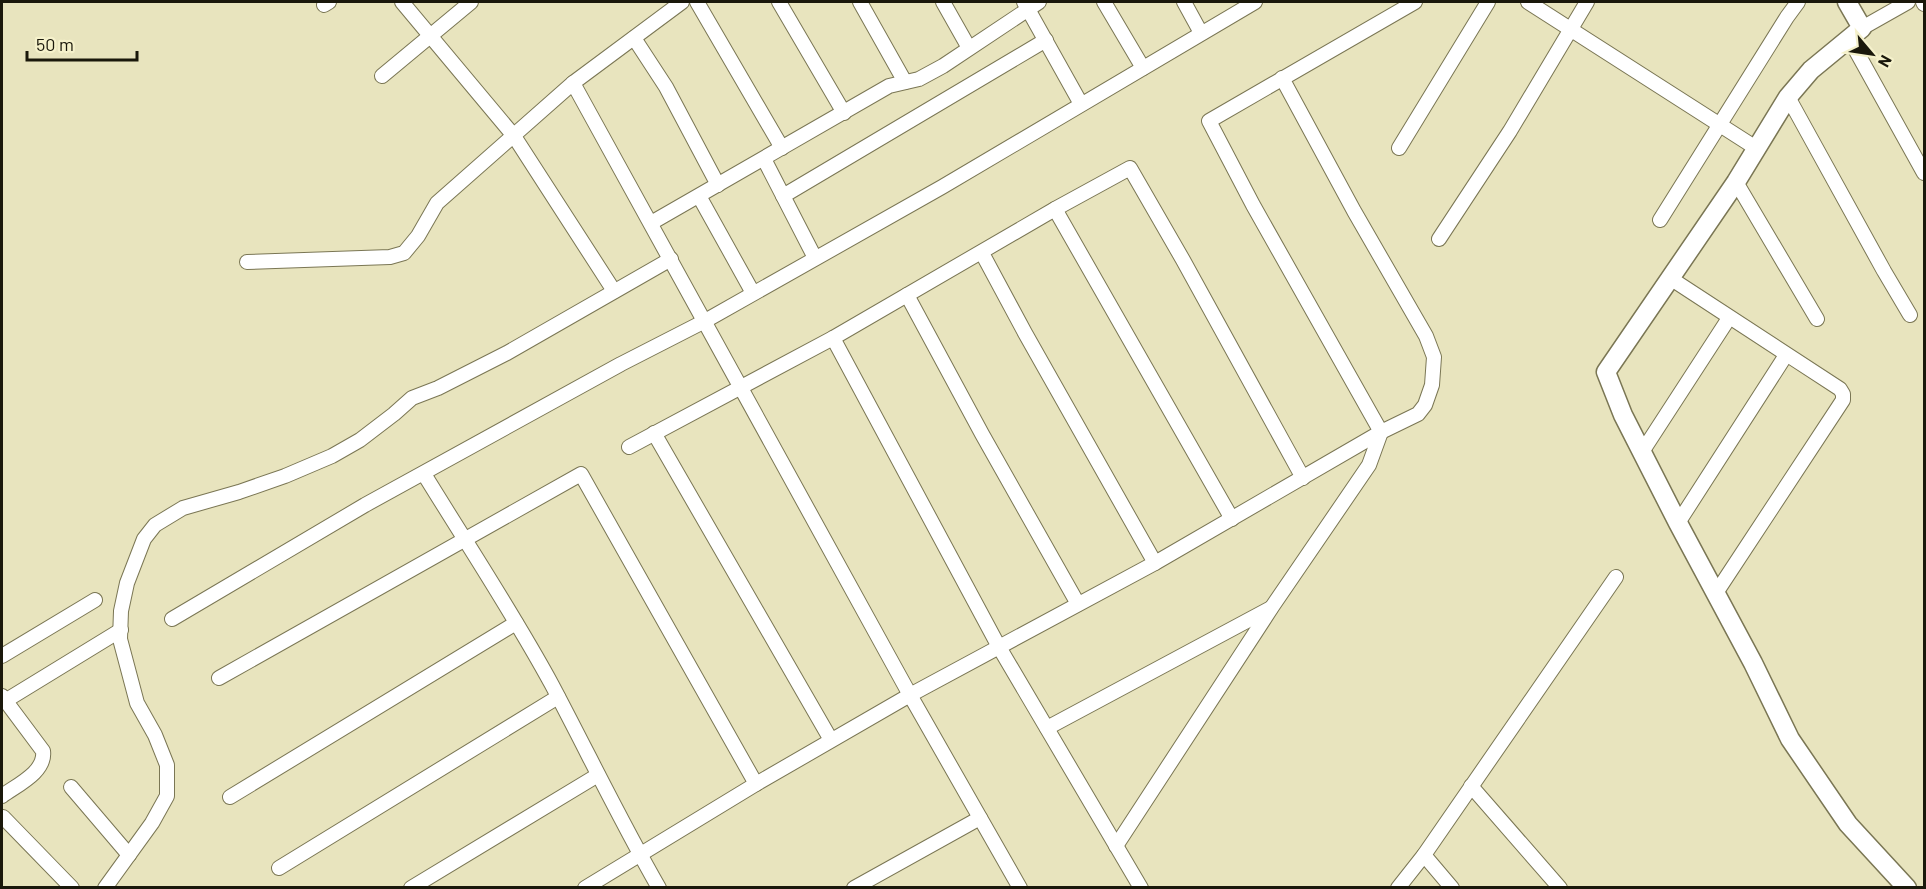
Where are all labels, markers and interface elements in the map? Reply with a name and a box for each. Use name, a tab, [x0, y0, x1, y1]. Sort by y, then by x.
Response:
scale bar	[27, 24, 136, 62]
north arrow	[1842, 24, 1902, 84]
text: 50 m	[36, 33, 74, 55]
text: N	[1875, 52, 1896, 71]

